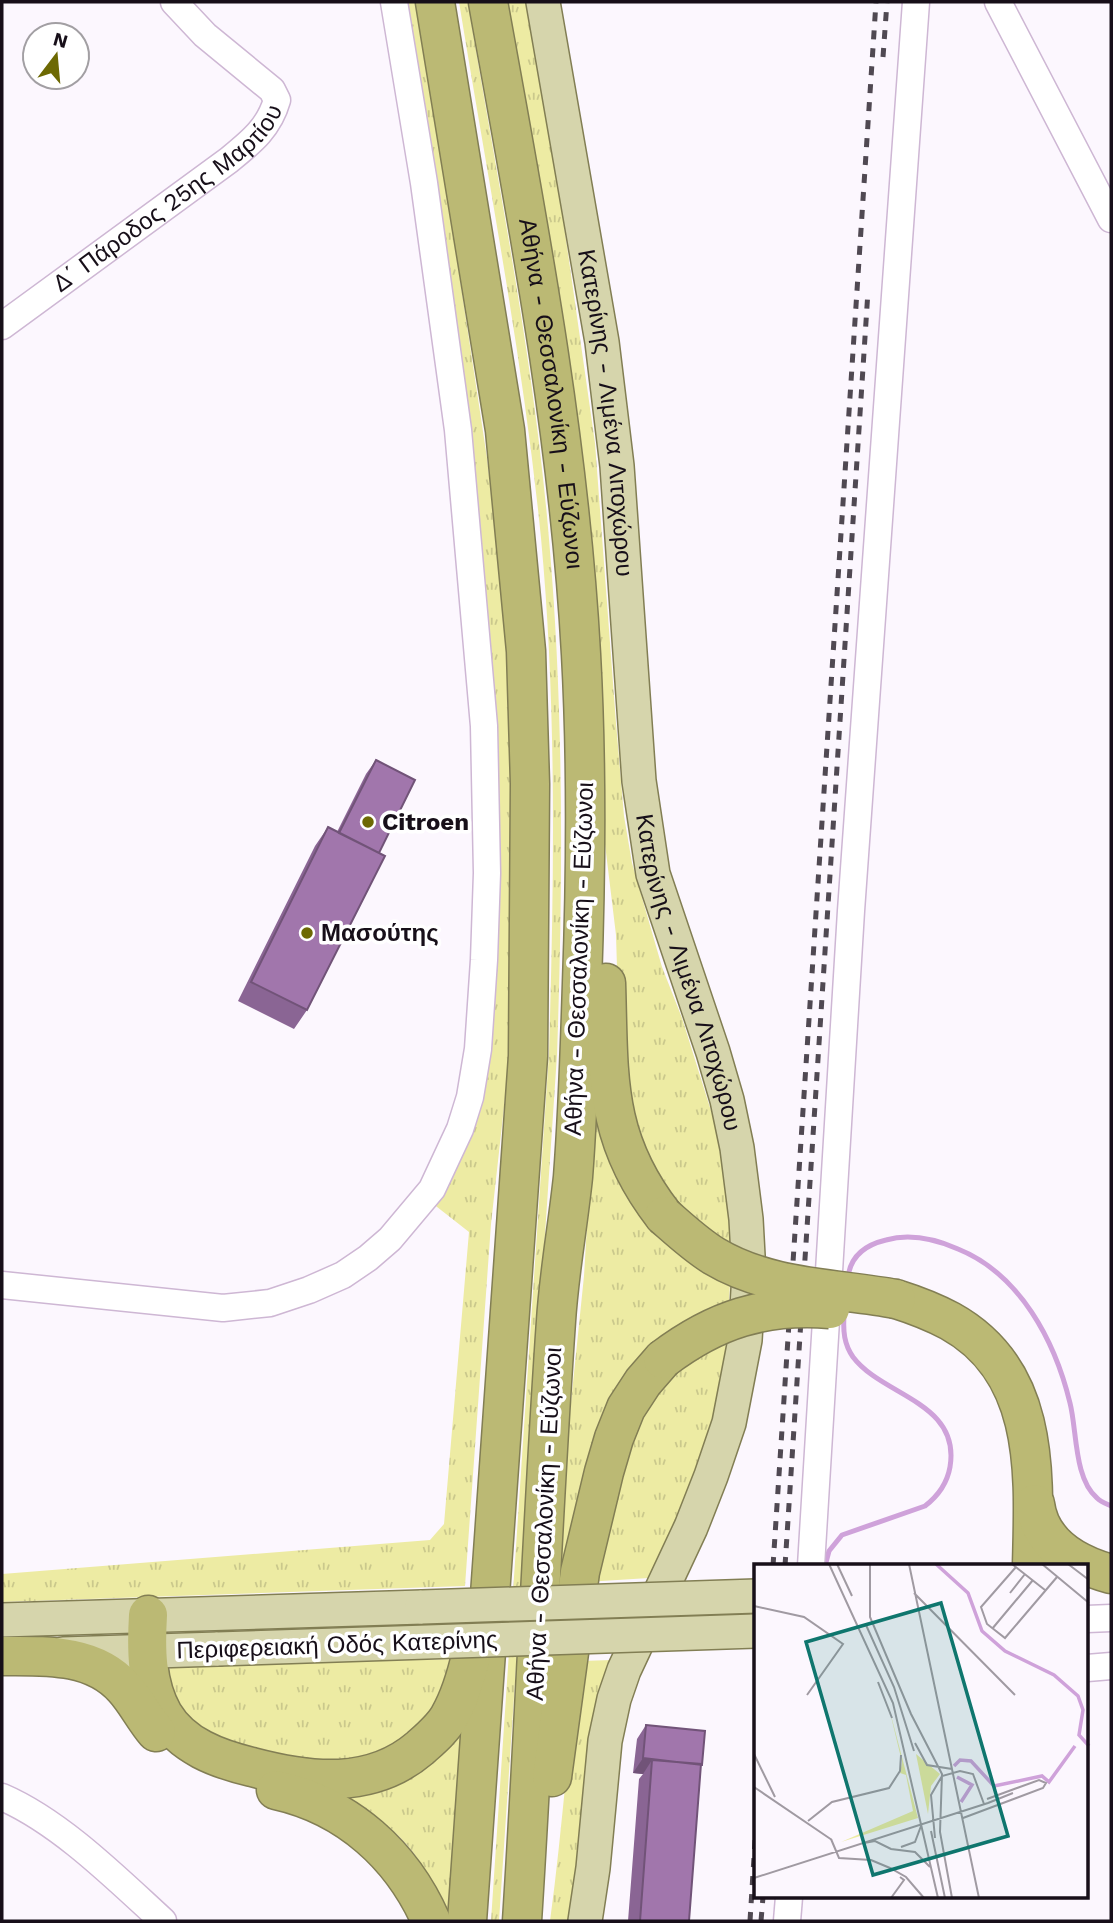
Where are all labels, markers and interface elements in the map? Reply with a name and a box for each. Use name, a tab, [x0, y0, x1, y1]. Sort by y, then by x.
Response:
north arrow	[21, 21, 91, 91]
text: N	[51, 27, 70, 53]
street label: Δ΄ Πάροδος 25ης Μαρτίου	[48, 100, 288, 298]
street label: Αθήνα - Θεσσαλονίκη - Εύζωνοι	[513, 216, 589, 570]
street label: Κατερίνης - Λιμένα Λιτοχώρου	[572, 247, 639, 577]
street label: Αθήνα - Θεσσαλονίκη - Εύζωνοι	[559, 782, 599, 1136]
place label: Citroen	[382, 808, 469, 836]
street label: Κατερίνης - Λιμένα Λιτοχώρου	[630, 812, 747, 1133]
marker: Citroen	[360, 814, 376, 830]
place label: Μασούτης	[321, 919, 439, 947]
marker: Μασούτης	[299, 925, 315, 941]
street label: Αθήνα - Θεσσαλονίκη - Εύζωνοι	[521, 1347, 567, 1701]
inset map	[754, 1564, 1088, 1898]
street label: Περιφερειακή Οδός Κατερίνης	[176, 1625, 498, 1665]

